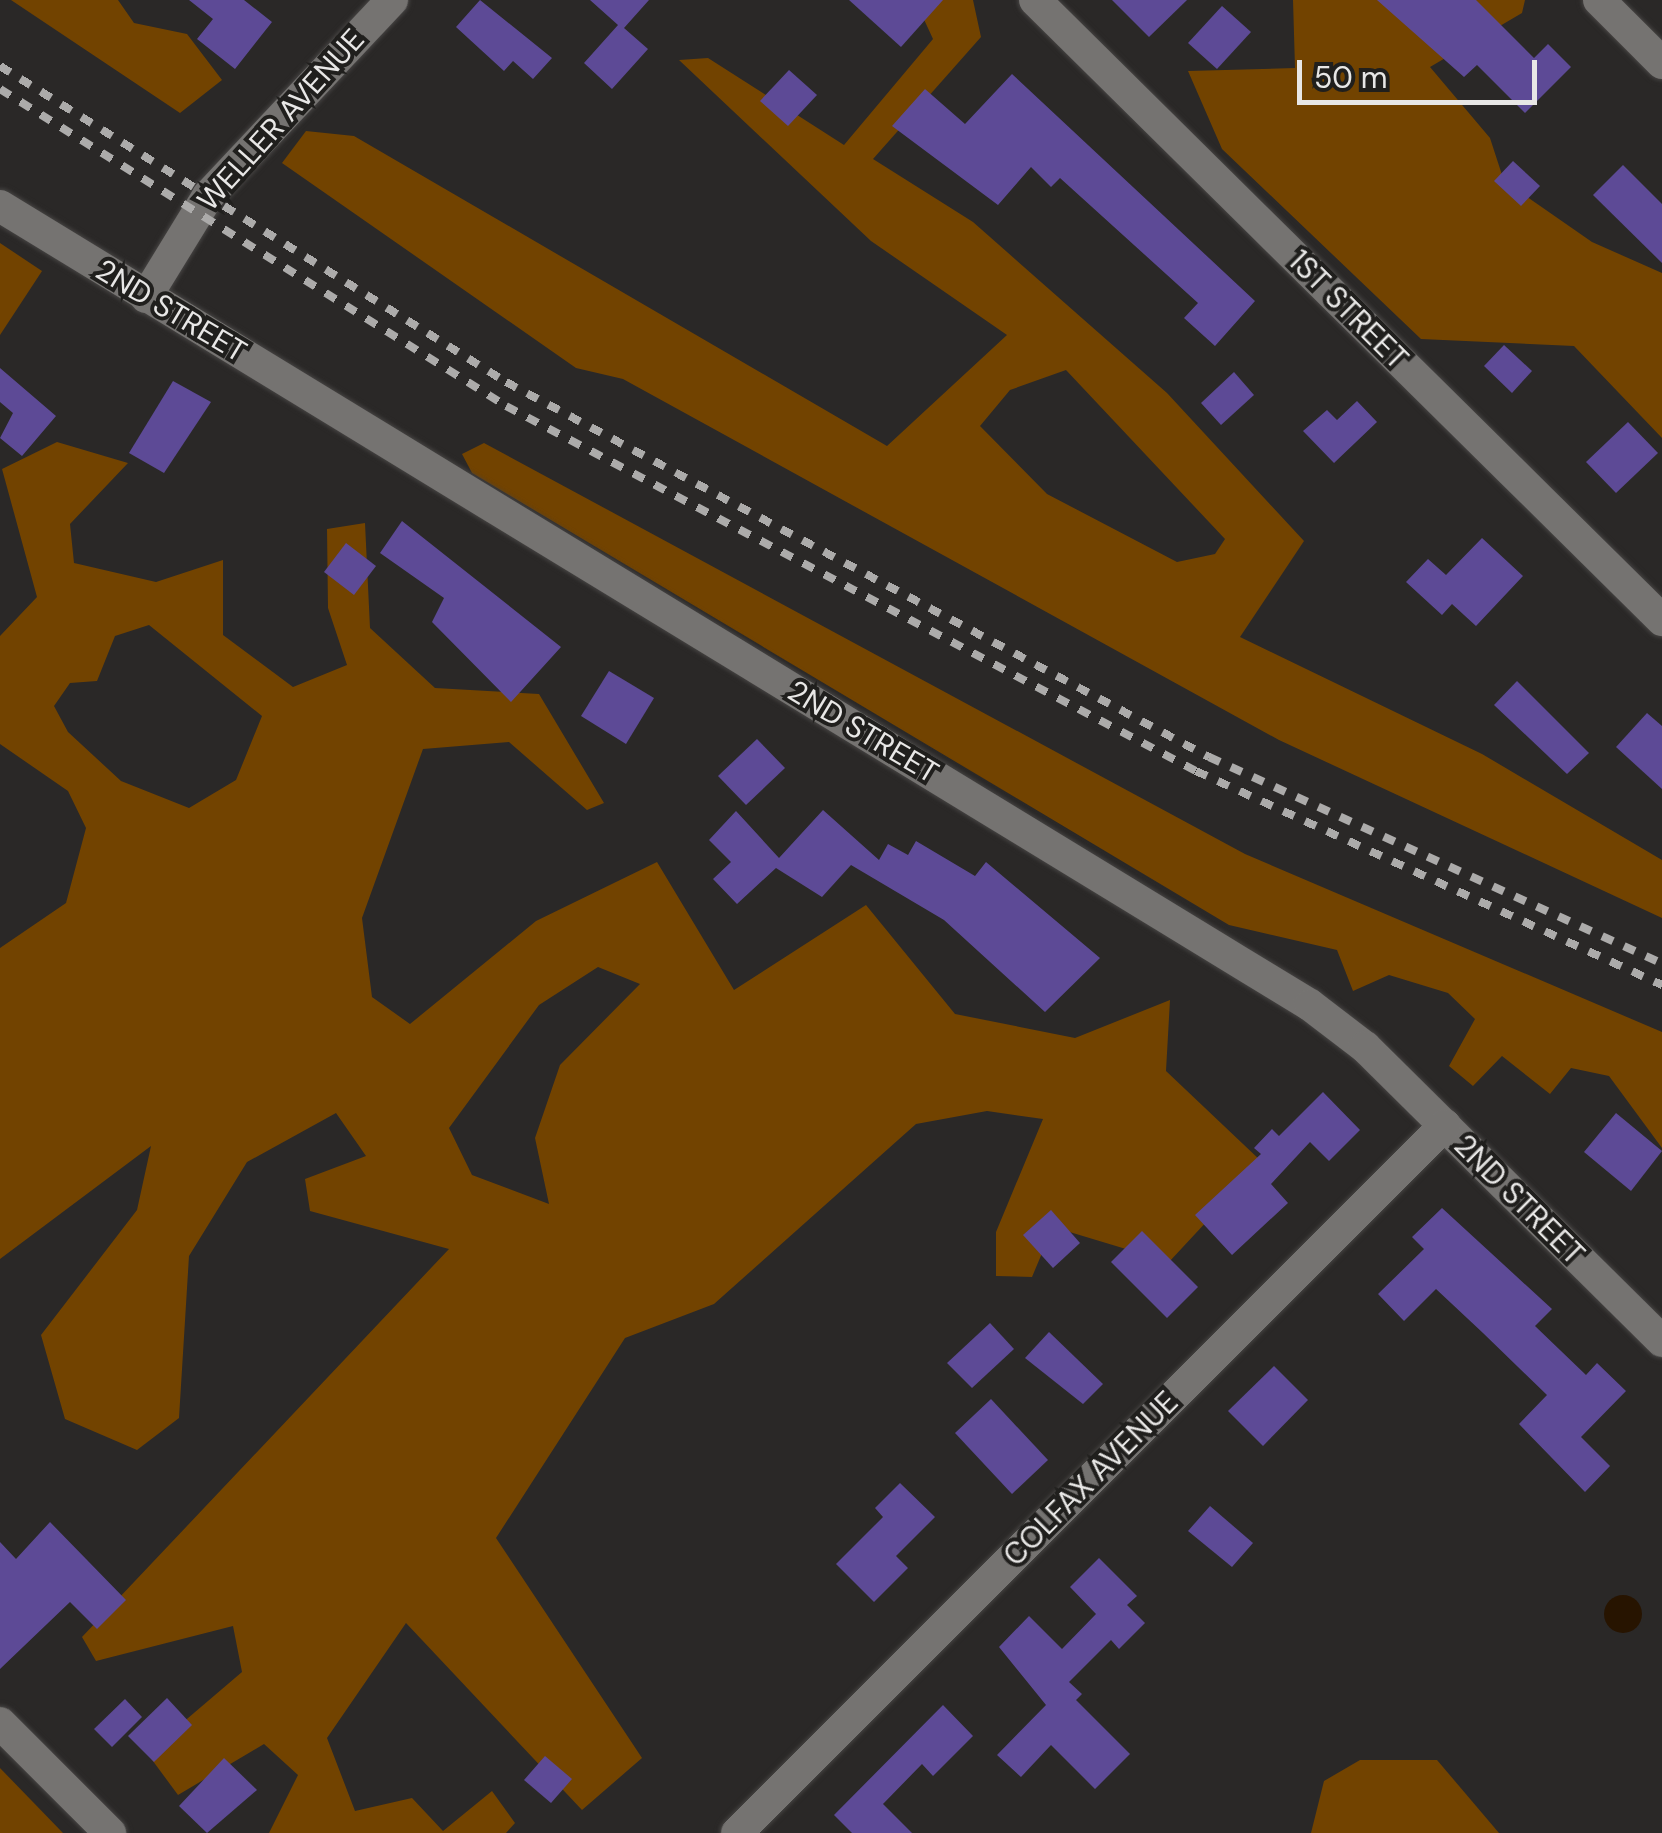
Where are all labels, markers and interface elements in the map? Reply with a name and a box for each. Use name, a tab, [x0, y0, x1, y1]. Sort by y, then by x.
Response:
street label: WELLER AVENUE	[190, 22, 372, 218]
scale bar	[1302, 40, 1542, 102]
text: 50 m	[1314, 58, 1388, 97]
street label: 1ST STREET	[1281, 243, 1415, 377]
street label: 2ND STREET	[89, 252, 253, 370]
street label: 2ND STREET	[781, 673, 945, 791]
street label: 2ND STREET	[1447, 1128, 1591, 1272]
street label: COLFAX AVENUE	[996, 1384, 1186, 1574]

